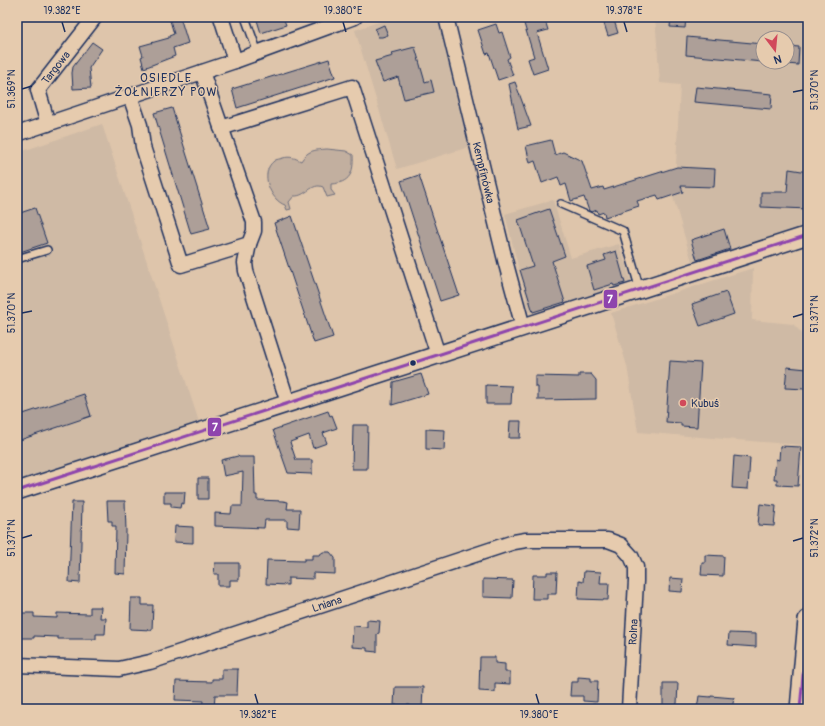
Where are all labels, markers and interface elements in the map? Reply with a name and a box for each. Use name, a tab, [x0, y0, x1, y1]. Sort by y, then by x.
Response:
text: 19.382°E	[43, 5, 81, 17]
text: 19.380°E	[324, 5, 362, 17]
text: 19.378°E	[606, 5, 642, 17]
north arrow	[755, 30, 795, 70]
street label: Targowa	[39, 49, 73, 87]
text: N	[772, 52, 783, 67]
text: 51.369°N	[6, 69, 18, 109]
text: 51.370°N	[809, 70, 821, 110]
district label: OSIEDLE ŻOŁNIERZY POW	[115, 71, 217, 100]
street label: Kempfinówka	[470, 141, 497, 205]
line badge: 7	[603, 289, 618, 309]
text: 51.370°N	[6, 293, 18, 333]
text: 7	[607, 293, 613, 306]
text: 51.371°N	[809, 295, 821, 333]
unlabelled marker	[408, 358, 418, 368]
place label: Kubuś	[691, 397, 719, 410]
marker: Kubuś	[678, 398, 688, 408]
line badge: 7	[207, 417, 222, 437]
text: 7	[212, 421, 218, 434]
text: 51.372°N	[809, 518, 821, 558]
text: 51.371°N	[6, 519, 18, 557]
street label: Lniana	[310, 593, 343, 615]
street label: Rolna	[626, 619, 641, 645]
text: 19.382°E	[239, 709, 277, 721]
text: 19.380°E	[520, 709, 558, 721]

